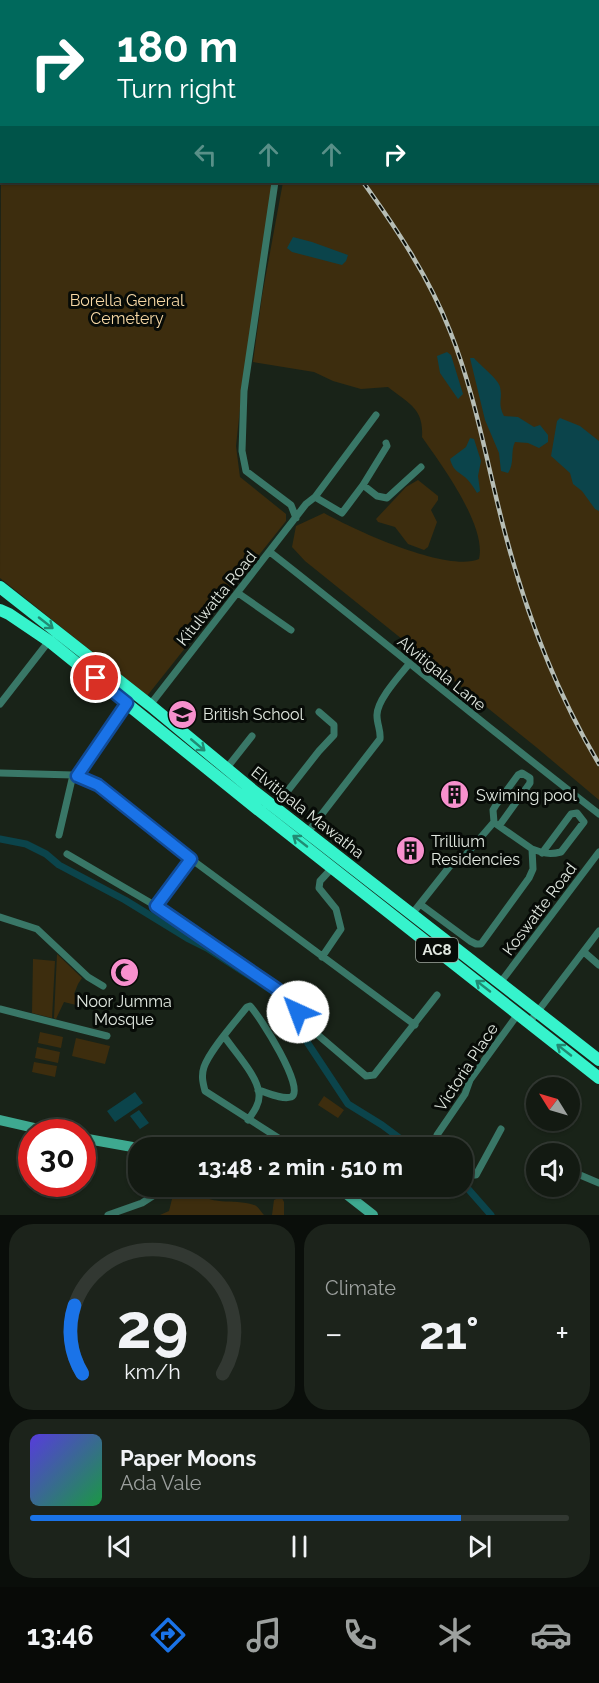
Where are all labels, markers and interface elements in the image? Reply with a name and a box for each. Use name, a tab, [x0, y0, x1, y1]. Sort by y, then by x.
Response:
text: 180 m	[117, 23, 238, 72]
icon: right	[18, 24, 96, 102]
text: Turn right	[117, 73, 236, 104]
icon: left	[189, 138, 222, 171]
icon: ahead	[252, 138, 285, 171]
icon: ahead	[315, 138, 348, 171]
icon: right	[378, 138, 411, 171]
park label: Borella General Cemetery	[70, 291, 185, 328]
street label: Kitulwatta Road	[172, 547, 260, 649]
one-way arrow	[38, 617, 54, 630]
street label: Alvitigala Lane	[394, 632, 490, 715]
pin	[70, 652, 121, 703]
icon: arrive	[79, 661, 112, 694]
school or university icon: British School	[166, 698, 198, 730]
place label: British School	[203, 705, 305, 724]
one-way arrow	[190, 738, 205, 752]
street label: Elvitigala Mawatha	[248, 763, 368, 862]
building icon: Swiming pool	[439, 779, 471, 811]
place label: Swiming pool	[476, 786, 577, 805]
place label: Trillium Residencies	[431, 832, 520, 869]
building icon: Trillium Residencies	[394, 834, 426, 866]
one-way arrow	[292, 835, 308, 848]
street label: Koswatte Road	[498, 859, 580, 959]
road number: AC8	[416, 938, 458, 962]
mosque icon: Noor Jumma Mosque	[108, 957, 140, 989]
position arrow	[266, 980, 330, 1044]
one-way arrow	[475, 980, 491, 993]
place label: Noor Jumma Mosque	[76, 992, 172, 1029]
street label: Victoria Place	[431, 1020, 502, 1115]
one-way arrow	[556, 1044, 572, 1057]
north arrow	[526, 1077, 580, 1131]
map controls	[526, 1077, 580, 1197]
speed limit sign: 30	[18, 1119, 96, 1197]
button: sound	[526, 1143, 580, 1197]
text: 13:48 · 2 min · 510 m	[198, 1154, 403, 1180]
text: Climate	[325, 1276, 396, 1300]
text: 29	[116, 1289, 188, 1363]
text: 21°	[419, 1307, 479, 1360]
text: −	[325, 1314, 343, 1353]
text: +	[555, 1314, 569, 1353]
text: km/h	[124, 1359, 180, 1384]
text: Paper Moons	[120, 1445, 256, 1471]
text: Ada Vale	[120, 1471, 202, 1495]
icon: previous	[103, 1530, 136, 1563]
icon: pause	[283, 1530, 316, 1563]
icon: next	[463, 1530, 496, 1563]
icon: directions	[147, 1614, 189, 1656]
icon: music	[243, 1614, 285, 1656]
icon: phone	[339, 1614, 381, 1656]
icon: climate	[434, 1614, 476, 1656]
icon: car	[530, 1614, 572, 1656]
text: 13:46	[27, 1620, 94, 1651]

